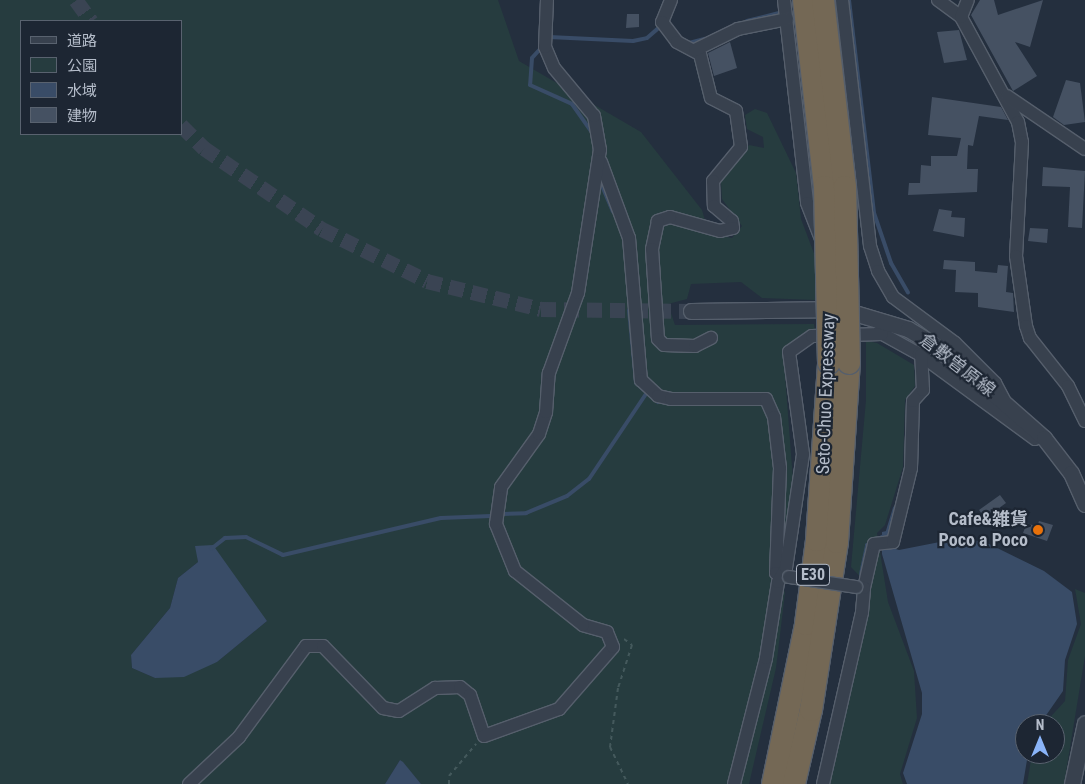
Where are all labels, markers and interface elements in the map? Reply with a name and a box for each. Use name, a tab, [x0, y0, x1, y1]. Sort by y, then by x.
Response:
legend	[20, 20, 182, 135]
text: 道路	[67, 32, 97, 50]
text: 公園	[67, 57, 97, 75]
text: 水域	[67, 82, 97, 100]
text: 建物	[67, 107, 97, 125]
street label: Seto-Chuo Expressway	[812, 313, 840, 475]
street label: 倉敷曽原線	[915, 329, 999, 401]
place label: Cafe&雑貨 Poco a Poco	[939, 509, 1028, 552]
marker: Cafe&雑貨 Poco a Poco	[1032, 524, 1044, 536]
road number: E30	[796, 562, 830, 588]
north arrow	[1015, 714, 1065, 764]
text: N	[1036, 717, 1044, 733]

